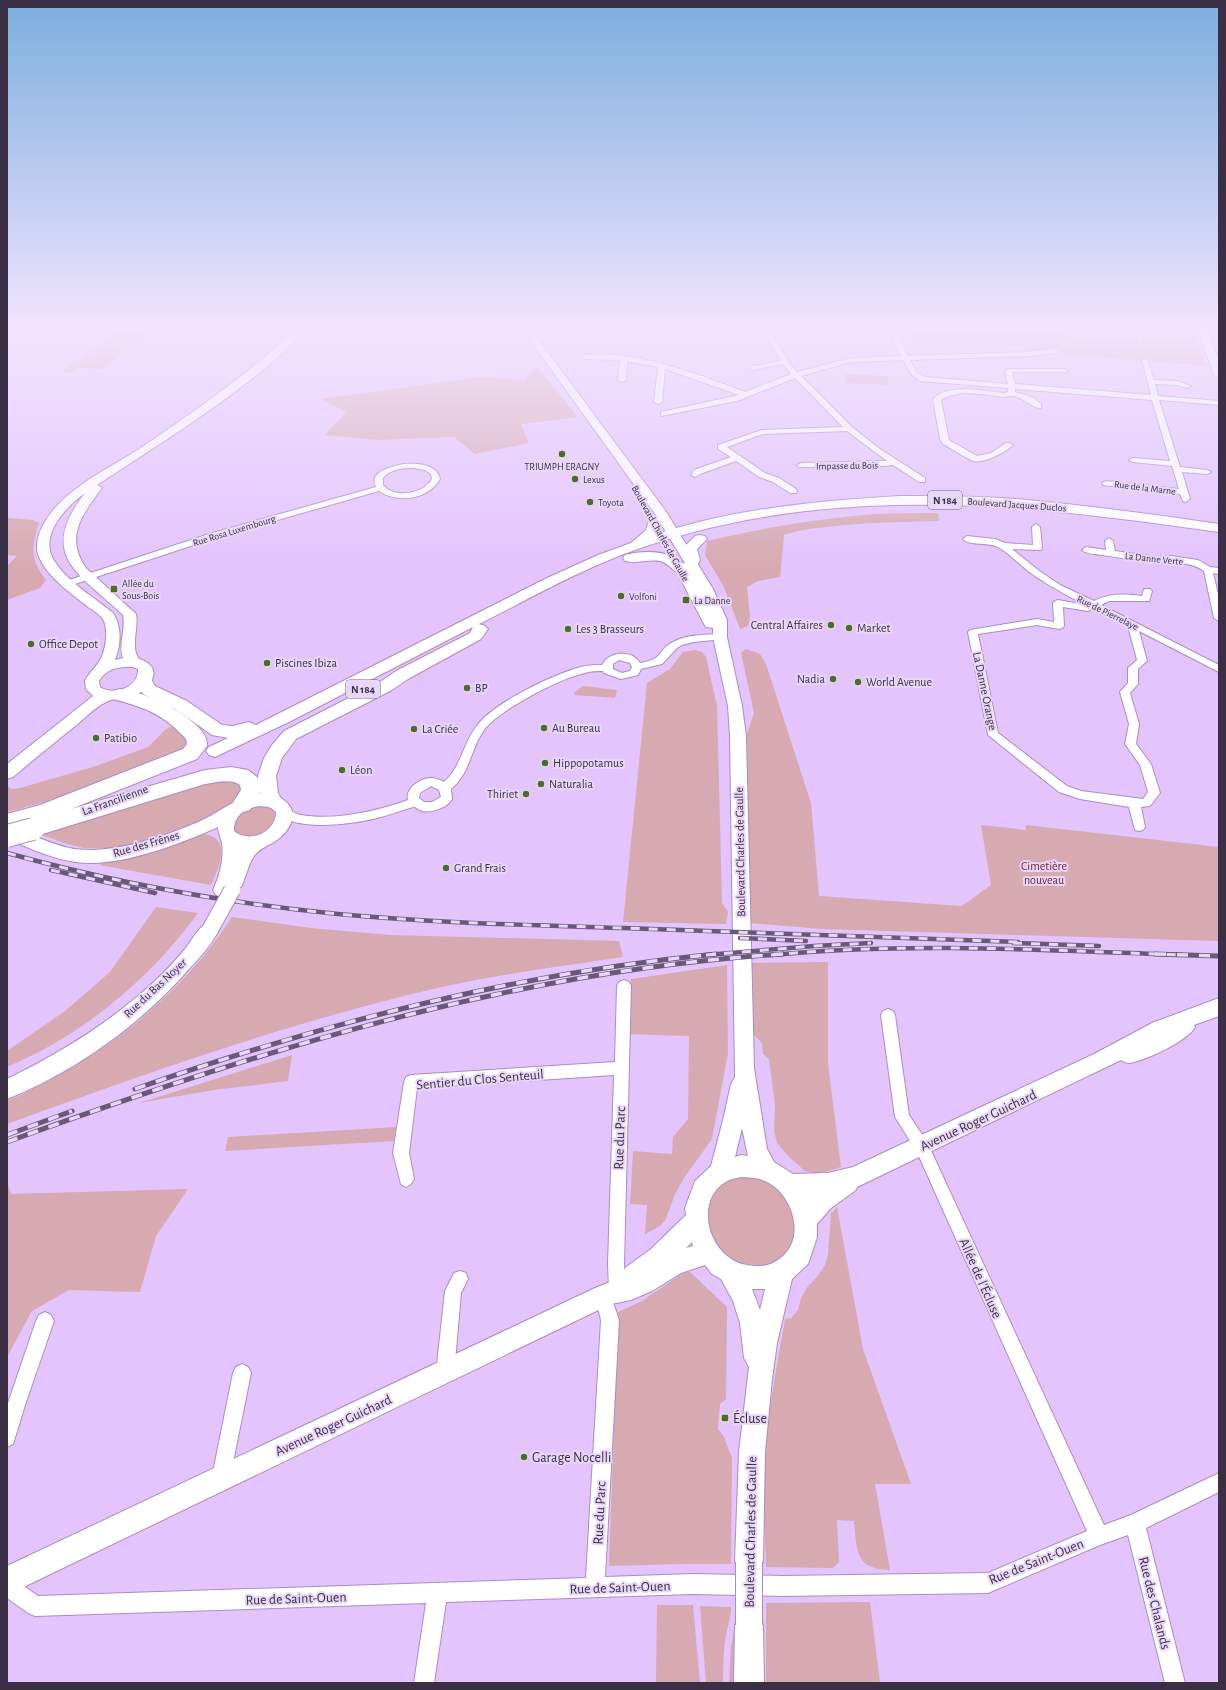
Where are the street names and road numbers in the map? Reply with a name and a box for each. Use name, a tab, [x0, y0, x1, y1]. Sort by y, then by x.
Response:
street label: Impasse du Bois	[816, 460, 878, 472]
street label: Rue de la Marne	[1113, 479, 1177, 497]
street label: Boulevard Charles de Gaulle	[630, 484, 691, 584]
road number: N 184	[928, 491, 962, 509]
street label: Boulevard Jacques Duclos	[967, 497, 1067, 513]
street label: Rue Rosa Luxembourg	[192, 514, 277, 548]
street label: La Danne Verte	[1124, 551, 1184, 567]
street label: Rue de Pierrelaye	[1075, 594, 1140, 632]
street label: La Danne Orange	[971, 651, 999, 731]
road number: N 184	[346, 680, 380, 698]
street label: La Francilienne	[80, 782, 150, 818]
street label: Boulevard Charles de Gaulle	[733, 787, 747, 917]
street label: Rue des Frênes	[111, 829, 181, 859]
street label: Rue du Bas Noyer	[121, 956, 189, 1021]
street label: Sentier du Clos Senteuil	[416, 1067, 544, 1093]
street label: Avenue Roger Guichard	[918, 1088, 1039, 1154]
street label: Rue du Parc	[612, 1106, 628, 1170]
street label: Allée de l'Écluse	[956, 1235, 1007, 1321]
street label: Avenue Roger Guichard	[273, 1393, 394, 1459]
street label: Boulevard Charles de Gaulle	[743, 1456, 759, 1608]
street label: Rue du Parc	[591, 1481, 609, 1545]
street label: Rue de Saint-Ouen	[987, 1537, 1086, 1587]
street label: Rue des Chalands	[1136, 1555, 1172, 1651]
street label: Rue de Saint-Ouen	[569, 1579, 671, 1597]
street label: Rue de Saint-Ouen	[245, 1590, 347, 1608]

